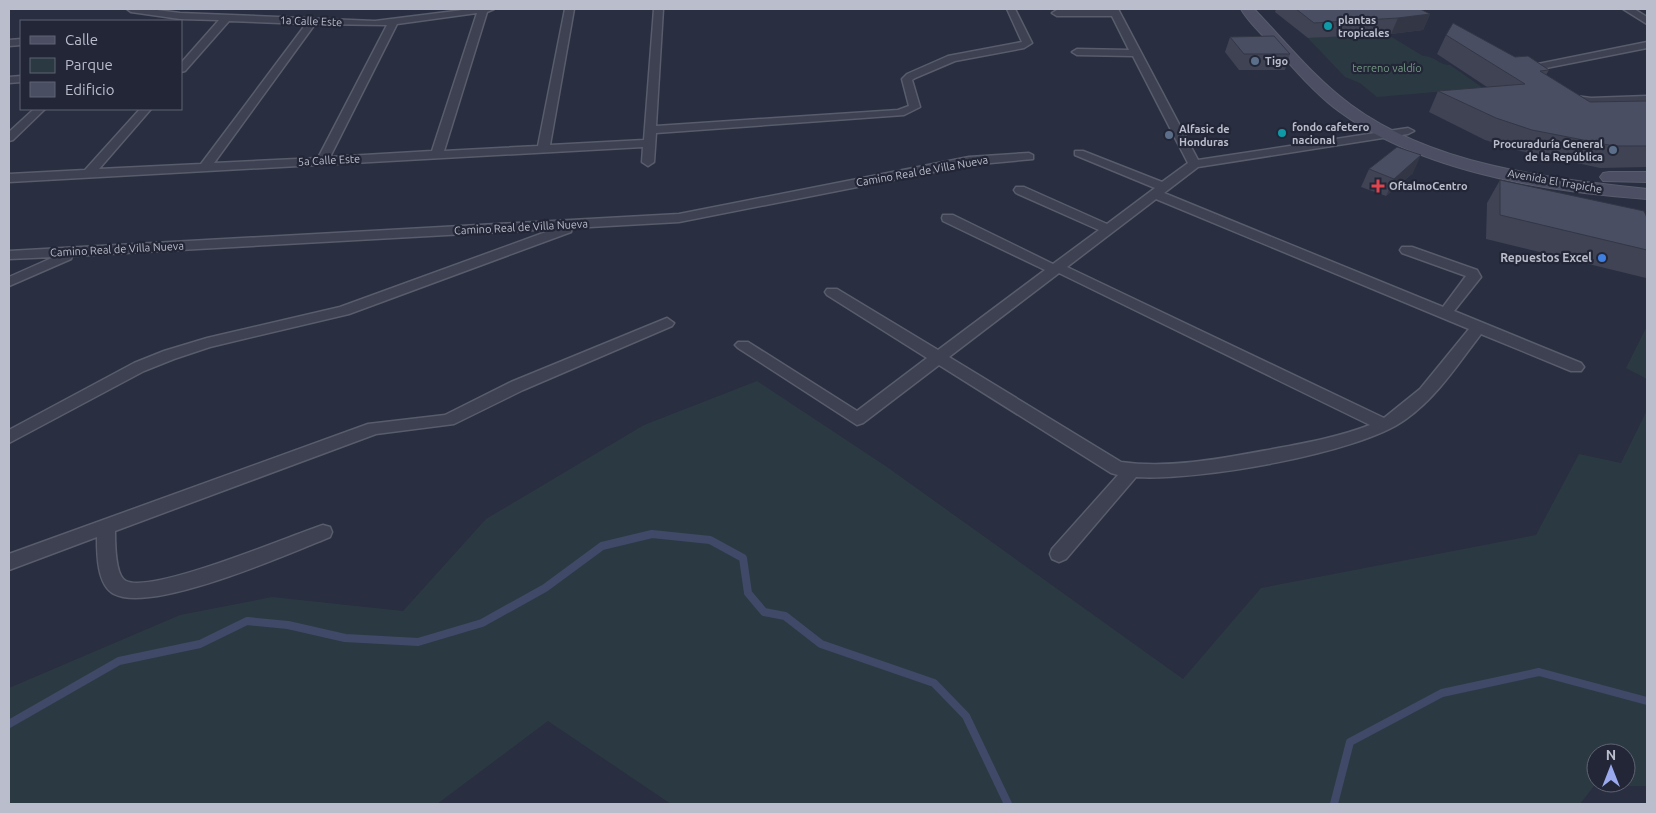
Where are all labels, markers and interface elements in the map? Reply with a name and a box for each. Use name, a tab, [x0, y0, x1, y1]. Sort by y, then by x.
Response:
street label: 1a Calle Este	[280, 14, 342, 28]
place label: plantas tropicales	[1338, 14, 1389, 39]
legend	[20, 20, 182, 110]
marker: plantas tropicales	[1322, 20, 1334, 32]
text: Calle	[65, 31, 98, 48]
marker: Tigo	[1249, 55, 1261, 67]
place label: Tigo	[1265, 55, 1288, 67]
text: Parque	[65, 56, 113, 73]
park label: terreno valdío	[1352, 62, 1422, 74]
text: Edificio	[65, 81, 114, 98]
place label: fondo cafetero nacional	[1292, 121, 1370, 146]
place label: Alfasic de Honduras	[1179, 123, 1230, 148]
marker: fondo cafetero nacional	[1276, 127, 1288, 139]
marker: Alfasic de Honduras	[1163, 129, 1175, 141]
place label: Procuraduría General de la República	[1493, 138, 1604, 163]
marker: Procuraduría General de la República	[1607, 144, 1619, 156]
street label: 5a Calle Este	[297, 152, 361, 168]
street label: Camino Real de Villa Nueva	[855, 153, 989, 189]
street label: Avenida El Trapiche	[1507, 167, 1603, 195]
marker: OftalmoCentro	[1371, 179, 1385, 193]
place label: OftalmoCentro	[1389, 180, 1468, 192]
street label: Camino Real de Villa Nueva	[454, 218, 588, 236]
street label: Camino Real de Villa Nueva	[50, 240, 184, 258]
place label: Repuestos Excel	[1500, 251, 1592, 264]
marker: Repuestos Excel	[1596, 252, 1608, 264]
north arrow	[1586, 743, 1636, 793]
text: N	[1606, 747, 1616, 763]

